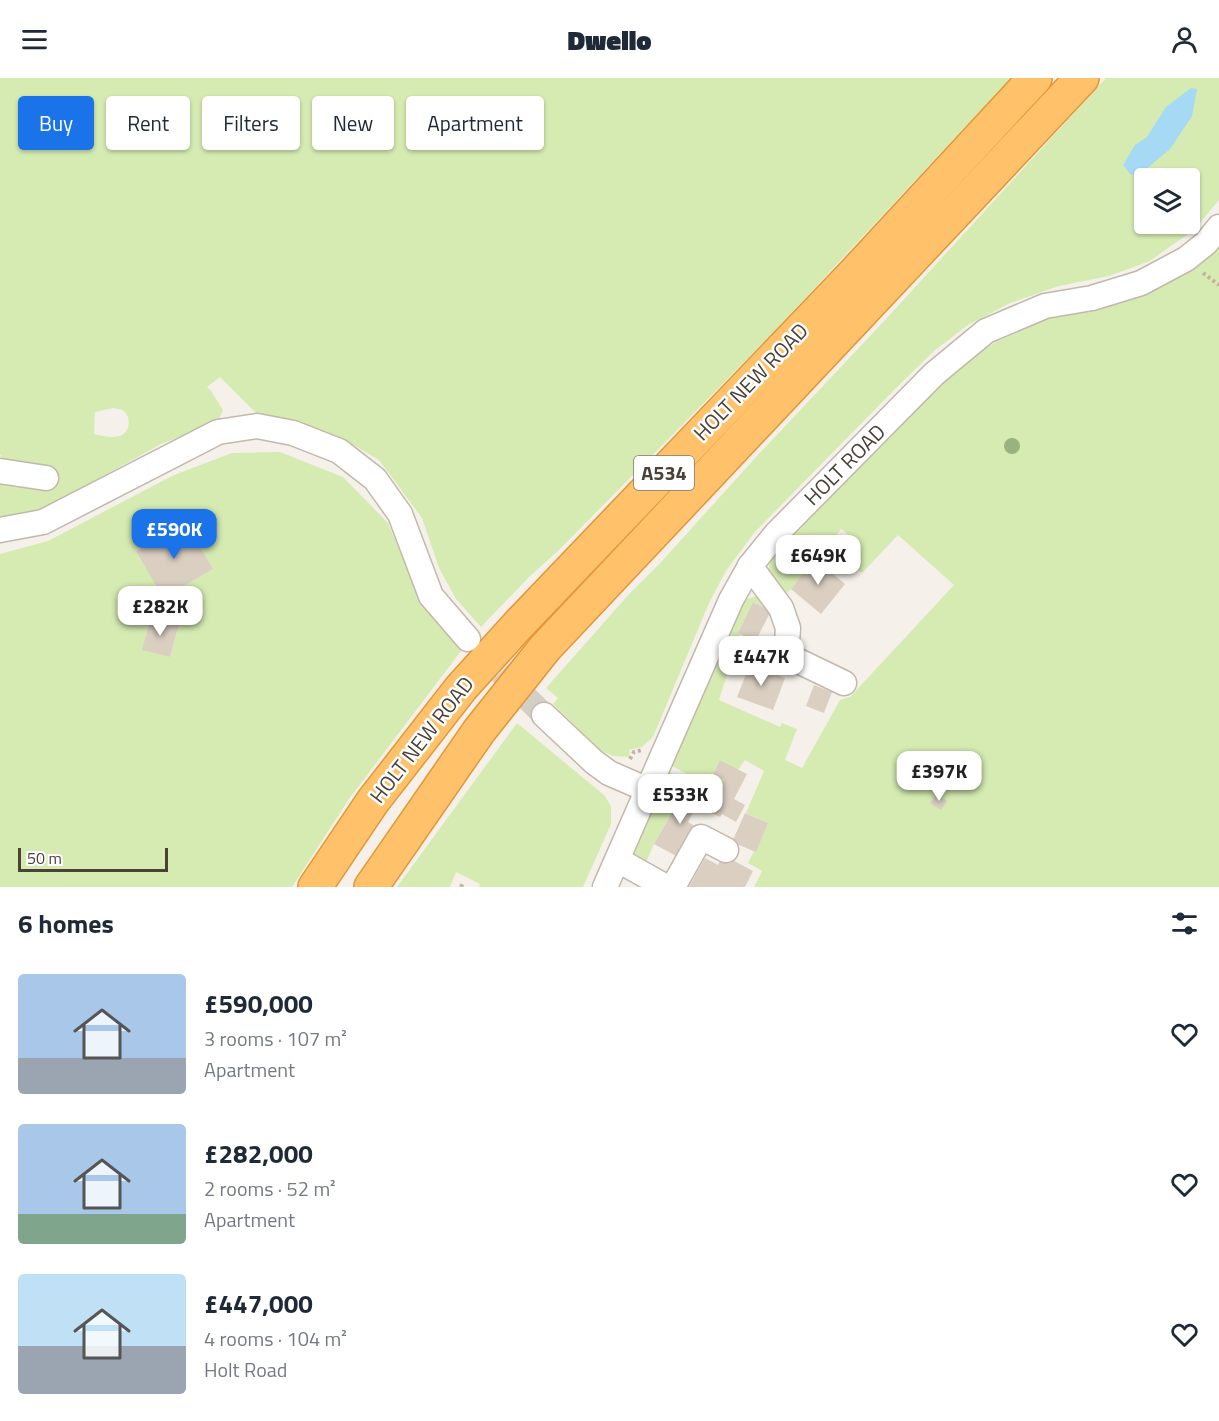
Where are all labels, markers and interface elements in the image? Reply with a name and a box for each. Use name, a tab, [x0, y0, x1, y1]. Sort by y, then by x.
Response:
text: Dwello	[567, 19, 652, 60]
icon: menu	[18, 23, 51, 56]
icon: person	[1168, 23, 1201, 56]
chip: Buy	[18, 96, 94, 150]
chip: Rent	[106, 96, 190, 150]
chip: Filters	[202, 96, 300, 150]
chip: New	[312, 96, 394, 150]
chip: Apartment	[406, 96, 544, 150]
map controls	[1134, 168, 1200, 234]
button: layers	[1134, 168, 1200, 234]
street label: HOLT NEW ROAD	[685, 315, 815, 448]
street label: HOLT ROAD	[796, 416, 893, 513]
road number: A534	[634, 456, 694, 490]
pin: £590K	[132, 509, 216, 560]
text: £590K	[146, 513, 202, 544]
pin: £649K	[776, 535, 860, 586]
text: £649K	[790, 539, 846, 570]
pin: £282K	[118, 586, 202, 637]
text: £282K	[132, 590, 188, 621]
pin: £447K	[719, 636, 803, 687]
text: £447K	[733, 640, 789, 671]
street label: HOLT NEW ROAD	[361, 669, 481, 810]
pin: £397K	[897, 751, 981, 802]
text: £397K	[911, 755, 967, 786]
pin: £533K	[638, 774, 722, 825]
text: £533K	[652, 778, 708, 809]
scale bar	[18, 845, 168, 872]
text: 50 m	[27, 846, 62, 870]
text: 6 homes	[18, 904, 114, 943]
icon: filters	[1168, 907, 1201, 940]
text: £590,000	[204, 984, 313, 1023]
icon: home	[66, 998, 138, 1070]
icon: heart	[1168, 1018, 1201, 1051]
text: 3 rooms · 107 m²	[204, 1023, 347, 1054]
text: Apartment	[204, 1054, 295, 1085]
text: £282,000	[204, 1134, 313, 1173]
icon: home	[66, 1148, 138, 1220]
icon: heart	[1168, 1168, 1201, 1201]
text: 2 rooms · 52 m²	[204, 1173, 336, 1204]
text: Apartment	[204, 1204, 295, 1235]
text: £447,000	[204, 1284, 313, 1323]
icon: home	[66, 1298, 138, 1370]
icon: heart	[1168, 1318, 1201, 1351]
text: 4 rooms · 104 m²	[204, 1323, 347, 1354]
text: Holt Road	[204, 1354, 287, 1385]

